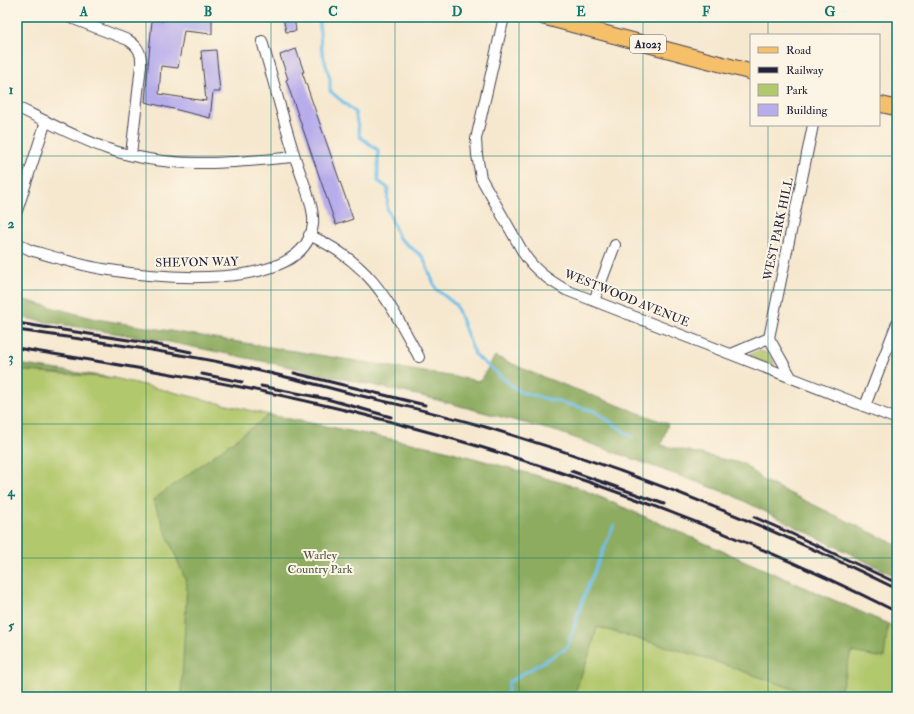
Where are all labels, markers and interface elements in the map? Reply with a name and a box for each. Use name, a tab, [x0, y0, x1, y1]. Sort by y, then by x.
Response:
text: A	[79, 4, 89, 20]
text: B	[204, 4, 212, 20]
text: C	[328, 4, 338, 20]
text: D	[452, 4, 463, 20]
text: E	[576, 4, 586, 20]
text: F	[702, 4, 711, 20]
text: G	[825, 4, 836, 20]
legend	[750, 34, 880, 126]
road number: A1023	[630, 35, 666, 53]
text: Road	[786, 43, 811, 58]
text: Railway	[786, 63, 824, 78]
text: 1	[9, 82, 14, 98]
text: Park	[786, 83, 808, 98]
text: Building	[786, 103, 829, 118]
street label: WEST PARK HILL	[760, 176, 797, 283]
text: 2	[8, 216, 15, 232]
street label: SHEVON WAY	[155, 254, 239, 271]
street label: WESTWOOD AVENUE	[561, 266, 692, 331]
text: 3	[9, 350, 14, 366]
text: 4	[6, 484, 15, 500]
park label: Warley Country Park	[288, 548, 353, 577]
text: 5	[8, 618, 14, 634]

